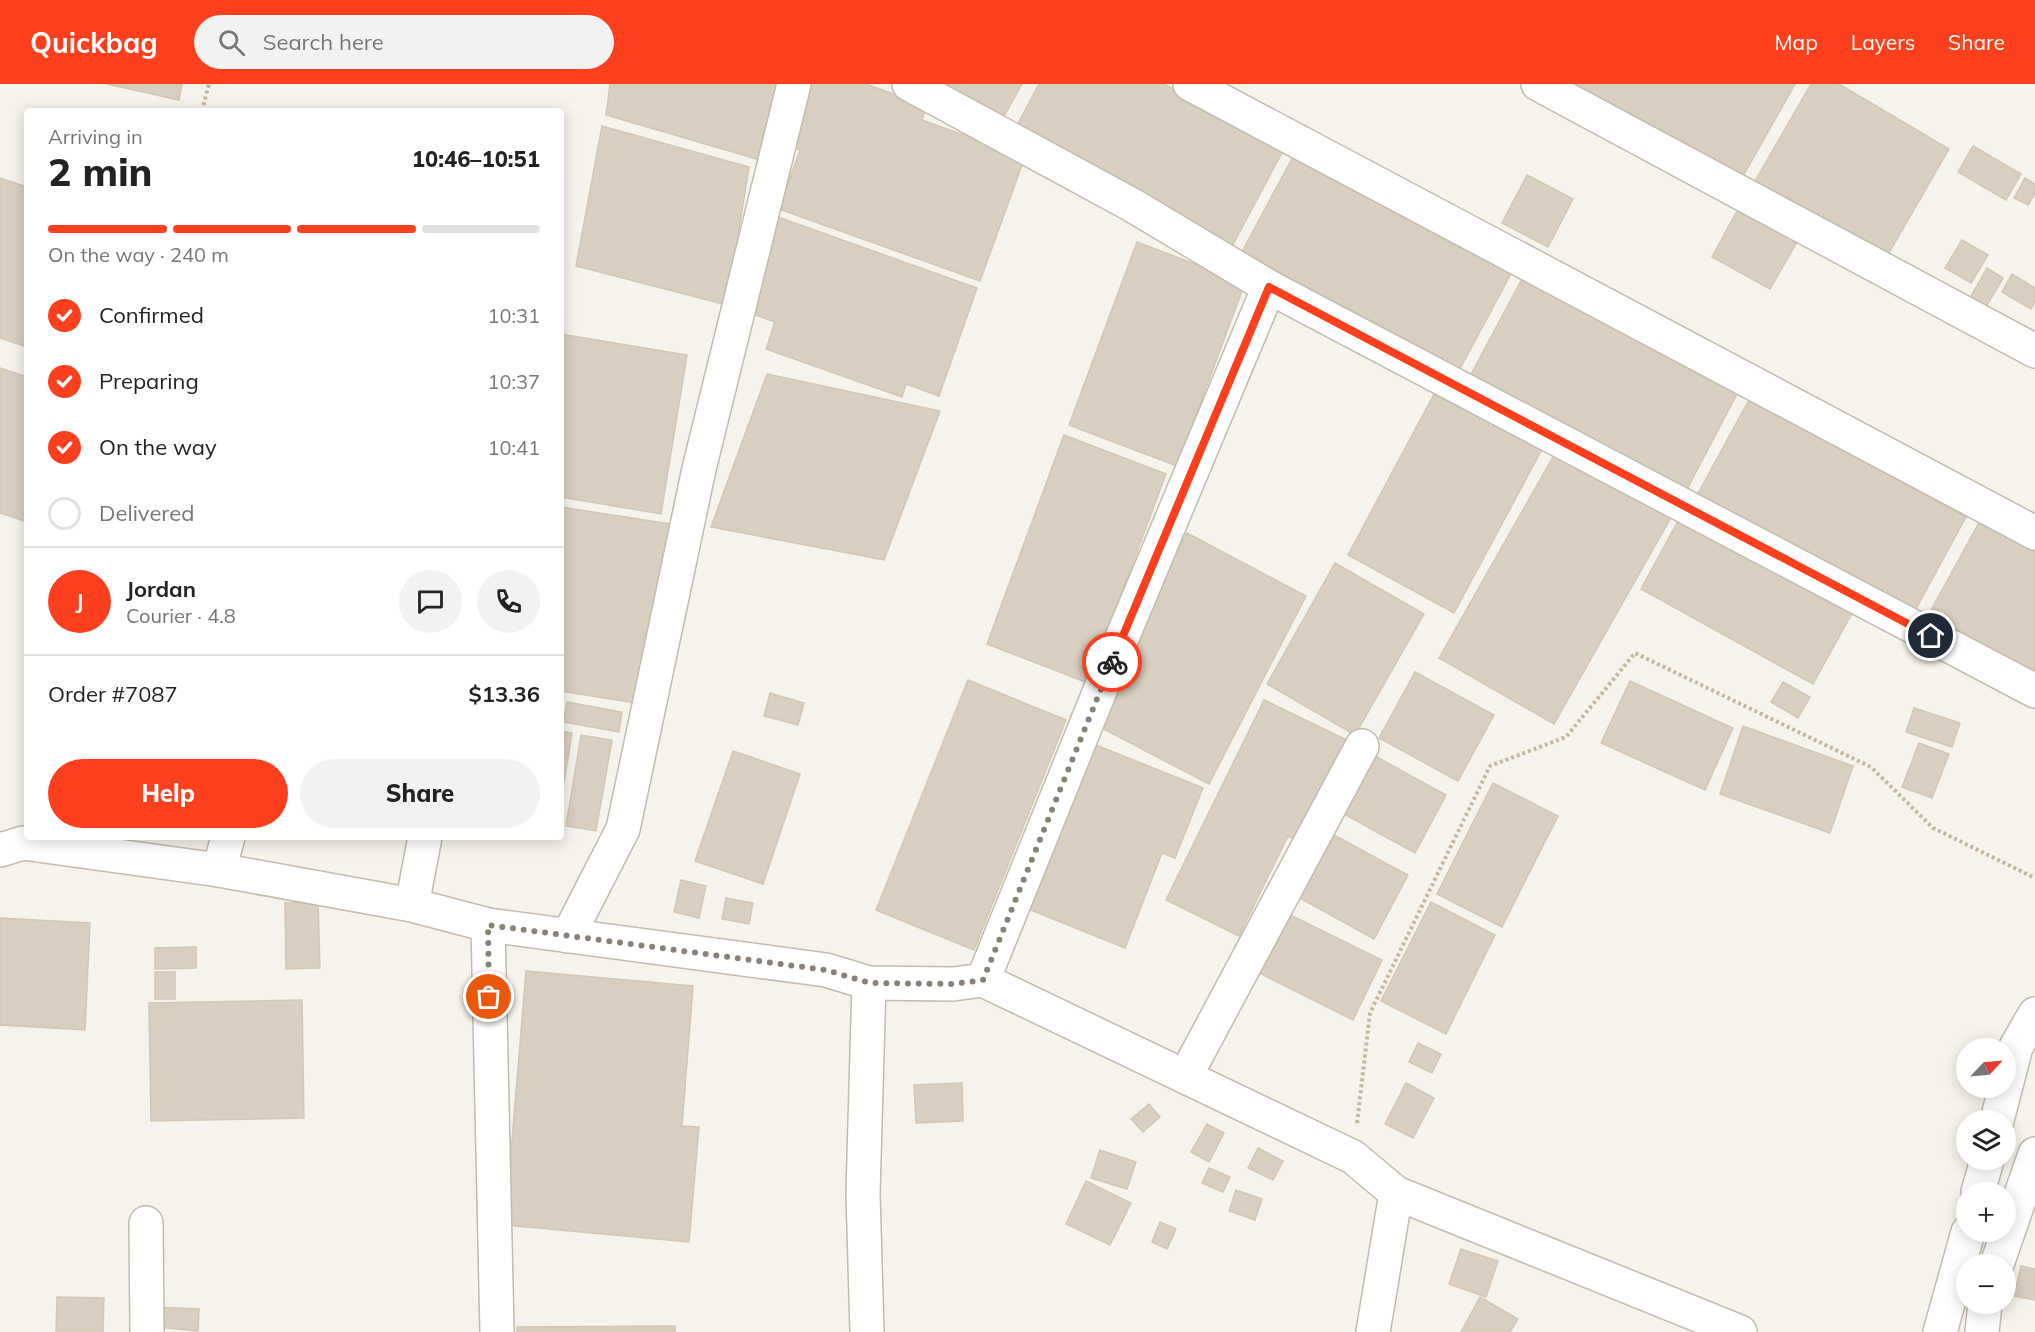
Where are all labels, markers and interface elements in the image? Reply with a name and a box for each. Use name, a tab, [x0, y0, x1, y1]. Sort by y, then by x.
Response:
search box	[194, 15, 614, 69]
text: Quickbag	[30, 25, 158, 60]
icon: search	[215, 26, 248, 59]
text: Search here	[263, 28, 384, 56]
text: Map	[1775, 29, 1818, 55]
text: Layers	[1851, 29, 1915, 55]
text: Share	[1948, 29, 2005, 55]
text: Arriving in	[48, 124, 143, 149]
text: 10:46–10:51	[412, 145, 540, 173]
text: 2 min	[48, 147, 153, 196]
text: On the way · 240 m	[48, 242, 229, 267]
icon: check	[48, 299, 81, 332]
text: Confirmed	[99, 301, 204, 329]
text: 10:31	[487, 303, 540, 328]
icon: check	[48, 365, 81, 398]
text: Preparing	[99, 367, 199, 395]
text: 10:37	[487, 369, 540, 394]
icon: check	[48, 431, 81, 464]
text: On the way	[99, 433, 217, 461]
text: 10:41	[487, 435, 540, 460]
text: Delivered	[99, 499, 194, 527]
button: chat	[399, 570, 462, 633]
button: phone	[477, 570, 540, 633]
text: Jordan	[126, 575, 196, 603]
text: J	[76, 587, 83, 615]
text: Courier · 4.8	[126, 603, 236, 628]
pin	[1905, 610, 1956, 661]
icon: home	[1914, 619, 1947, 652]
courier	[1082, 632, 1142, 692]
icon: bike	[1096, 646, 1129, 679]
text: Order #7087	[48, 680, 178, 708]
text: $13.36	[469, 680, 540, 708]
button: Help	[48, 759, 288, 828]
button: Share	[300, 759, 540, 828]
pin	[463, 971, 514, 1022]
icon: bag	[472, 980, 505, 1013]
north arrow	[1956, 1038, 2016, 1098]
map controls	[1956, 1038, 2016, 1314]
button: layers	[1956, 1110, 2016, 1170]
button: +	[1956, 1182, 2016, 1242]
button: −	[1956, 1254, 2016, 1314]

